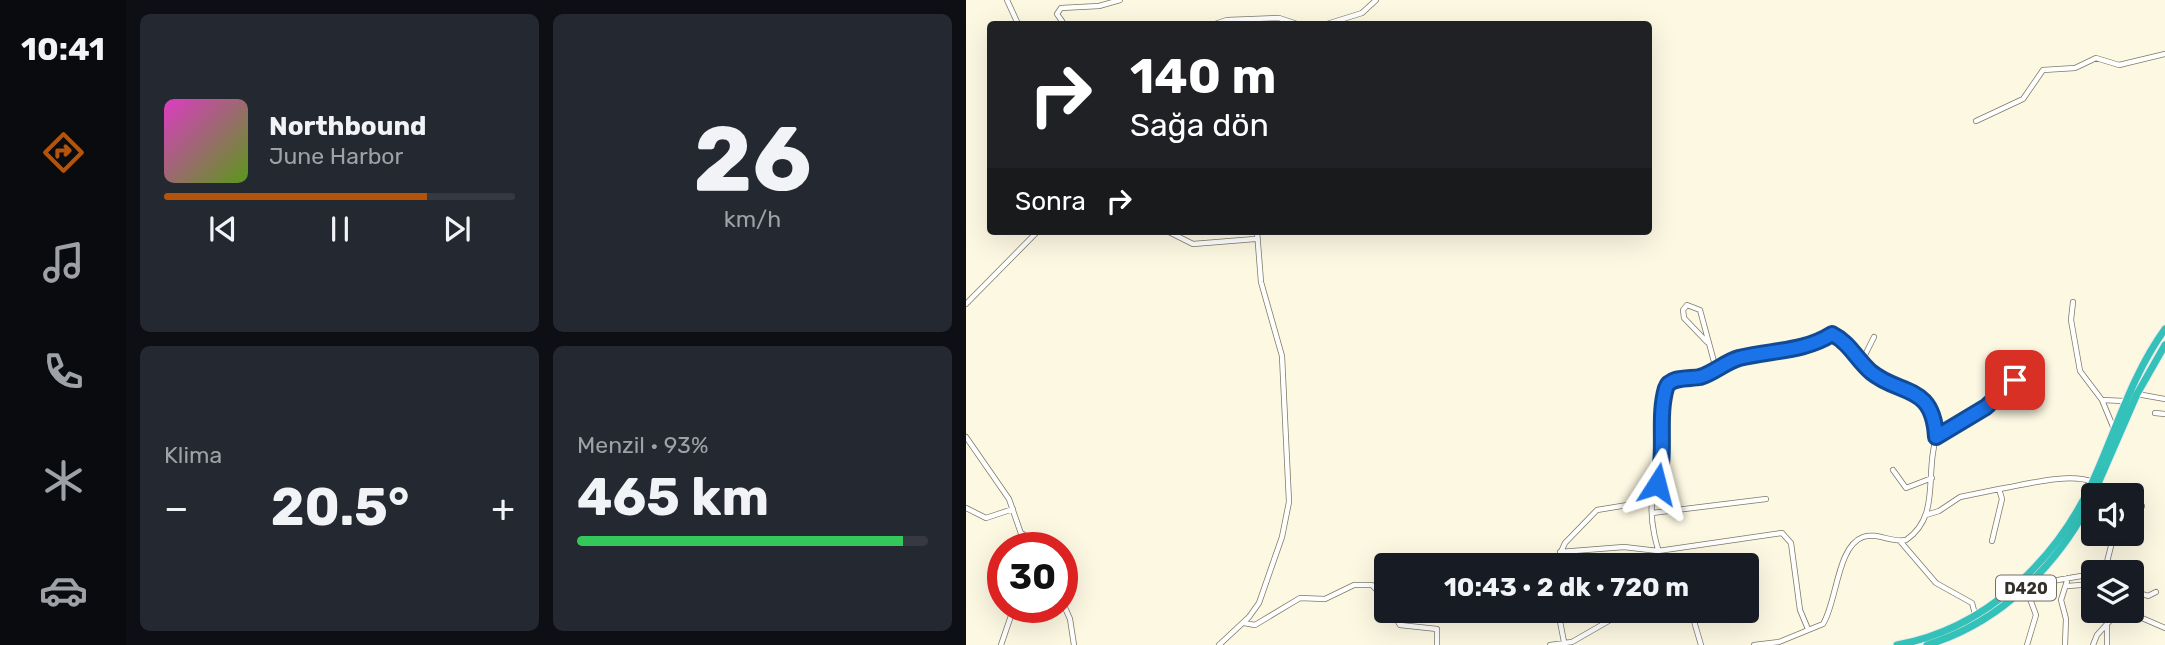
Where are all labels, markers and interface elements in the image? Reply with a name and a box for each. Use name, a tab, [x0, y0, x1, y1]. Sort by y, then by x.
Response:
text: 10:41	[21, 30, 105, 68]
text: 140 m	[1130, 47, 1276, 105]
icon: right	[1015, 49, 1106, 140]
text: 26	[693, 105, 812, 213]
text: Sağa dön	[1130, 106, 1269, 144]
text: Northbound	[269, 111, 427, 142]
icon: directions	[39, 128, 88, 177]
text: June Harbor	[269, 142, 403, 170]
icon: right	[1100, 182, 1138, 220]
text: Sonra	[1015, 186, 1086, 217]
text: km/h	[724, 205, 781, 233]
icon: previous	[204, 210, 242, 248]
icon: pause	[321, 210, 359, 248]
icon: next	[438, 210, 476, 248]
icon: music	[39, 238, 88, 287]
icon: phone	[39, 347, 88, 396]
pin	[1985, 350, 2045, 410]
icon: arrive	[1996, 361, 2034, 399]
text: Menzil · 93%	[577, 431, 708, 459]
text: Klima	[164, 441, 222, 469]
position arrow	[1620, 447, 1694, 521]
icon: climate	[39, 456, 88, 505]
text: 465 km	[577, 466, 769, 528]
text: 20.5°	[271, 476, 409, 538]
map controls	[2081, 483, 2144, 623]
button: sound	[2081, 483, 2144, 546]
text: −	[164, 485, 189, 531]
text: +	[491, 485, 515, 531]
speed limit sign: 30	[987, 532, 1078, 623]
button: layers	[2081, 560, 2144, 623]
icon: car	[39, 566, 88, 615]
text: 10:43 · 2 dk · 720 m	[1444, 572, 1689, 603]
road number: D420	[1996, 576, 2056, 600]

